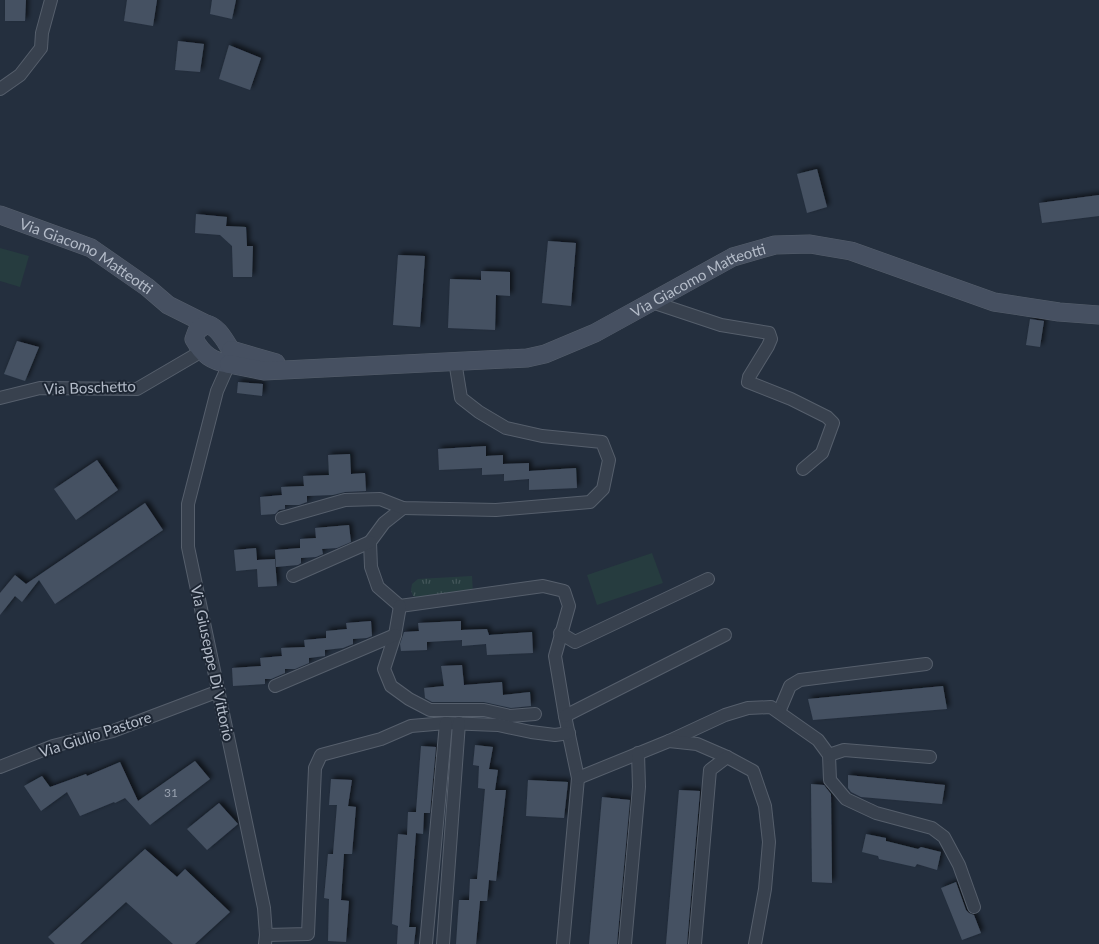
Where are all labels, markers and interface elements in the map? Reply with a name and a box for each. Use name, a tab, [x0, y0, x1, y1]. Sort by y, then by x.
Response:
street label: Via Giacomo Matteotti	[17, 214, 157, 297]
street label: Via Giacomo Matteotti	[627, 239, 767, 321]
street label: Via Boschetto	[44, 376, 136, 398]
street label: Via Giuseppe Di Vittorio	[188, 583, 238, 743]
street label: Via Giulio Pastore	[37, 707, 154, 761]
house number: 31	[164, 785, 178, 800]

